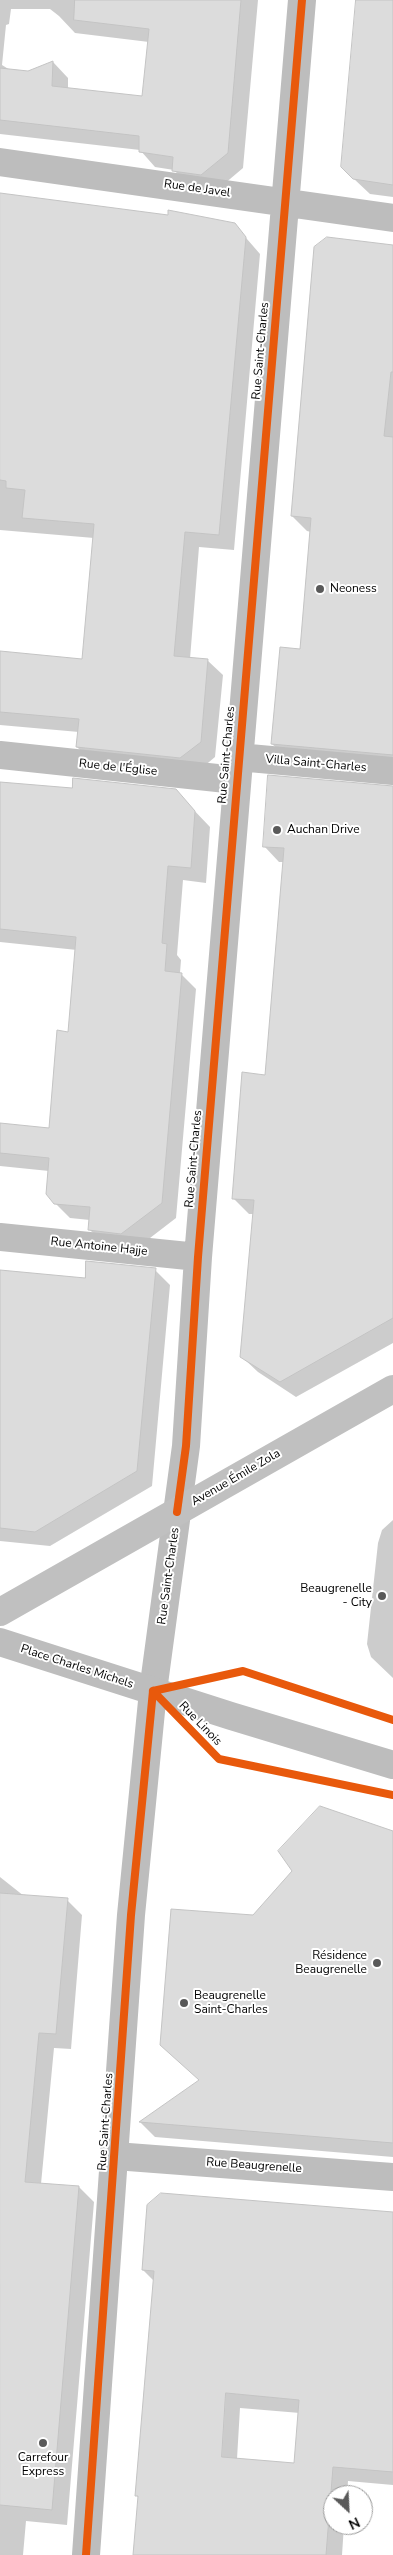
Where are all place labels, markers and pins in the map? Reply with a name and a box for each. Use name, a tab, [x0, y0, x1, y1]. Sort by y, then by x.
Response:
place label: Neoness	[330, 582, 377, 596]
marker: Neoness	[314, 583, 326, 595]
place label: Auchan Drive	[287, 823, 360, 837]
marker: Auchan Drive	[271, 824, 283, 836]
place label: Beaugrenelle - City	[300, 1582, 372, 1610]
marker: Beaugrenelle - City	[376, 1590, 388, 1602]
place label: Résidence Beaugrenelle	[295, 1949, 367, 1977]
marker: Résidence Beaugrenelle	[371, 1957, 383, 1969]
place label: Beaugrenelle Saint-Charles	[194, 1989, 268, 2017]
marker: Beaugrenelle Saint-Charles	[178, 1997, 190, 2009]
marker: Carrefour Express	[37, 2437, 49, 2449]
place label: Carrefour Express	[18, 2451, 68, 2479]

